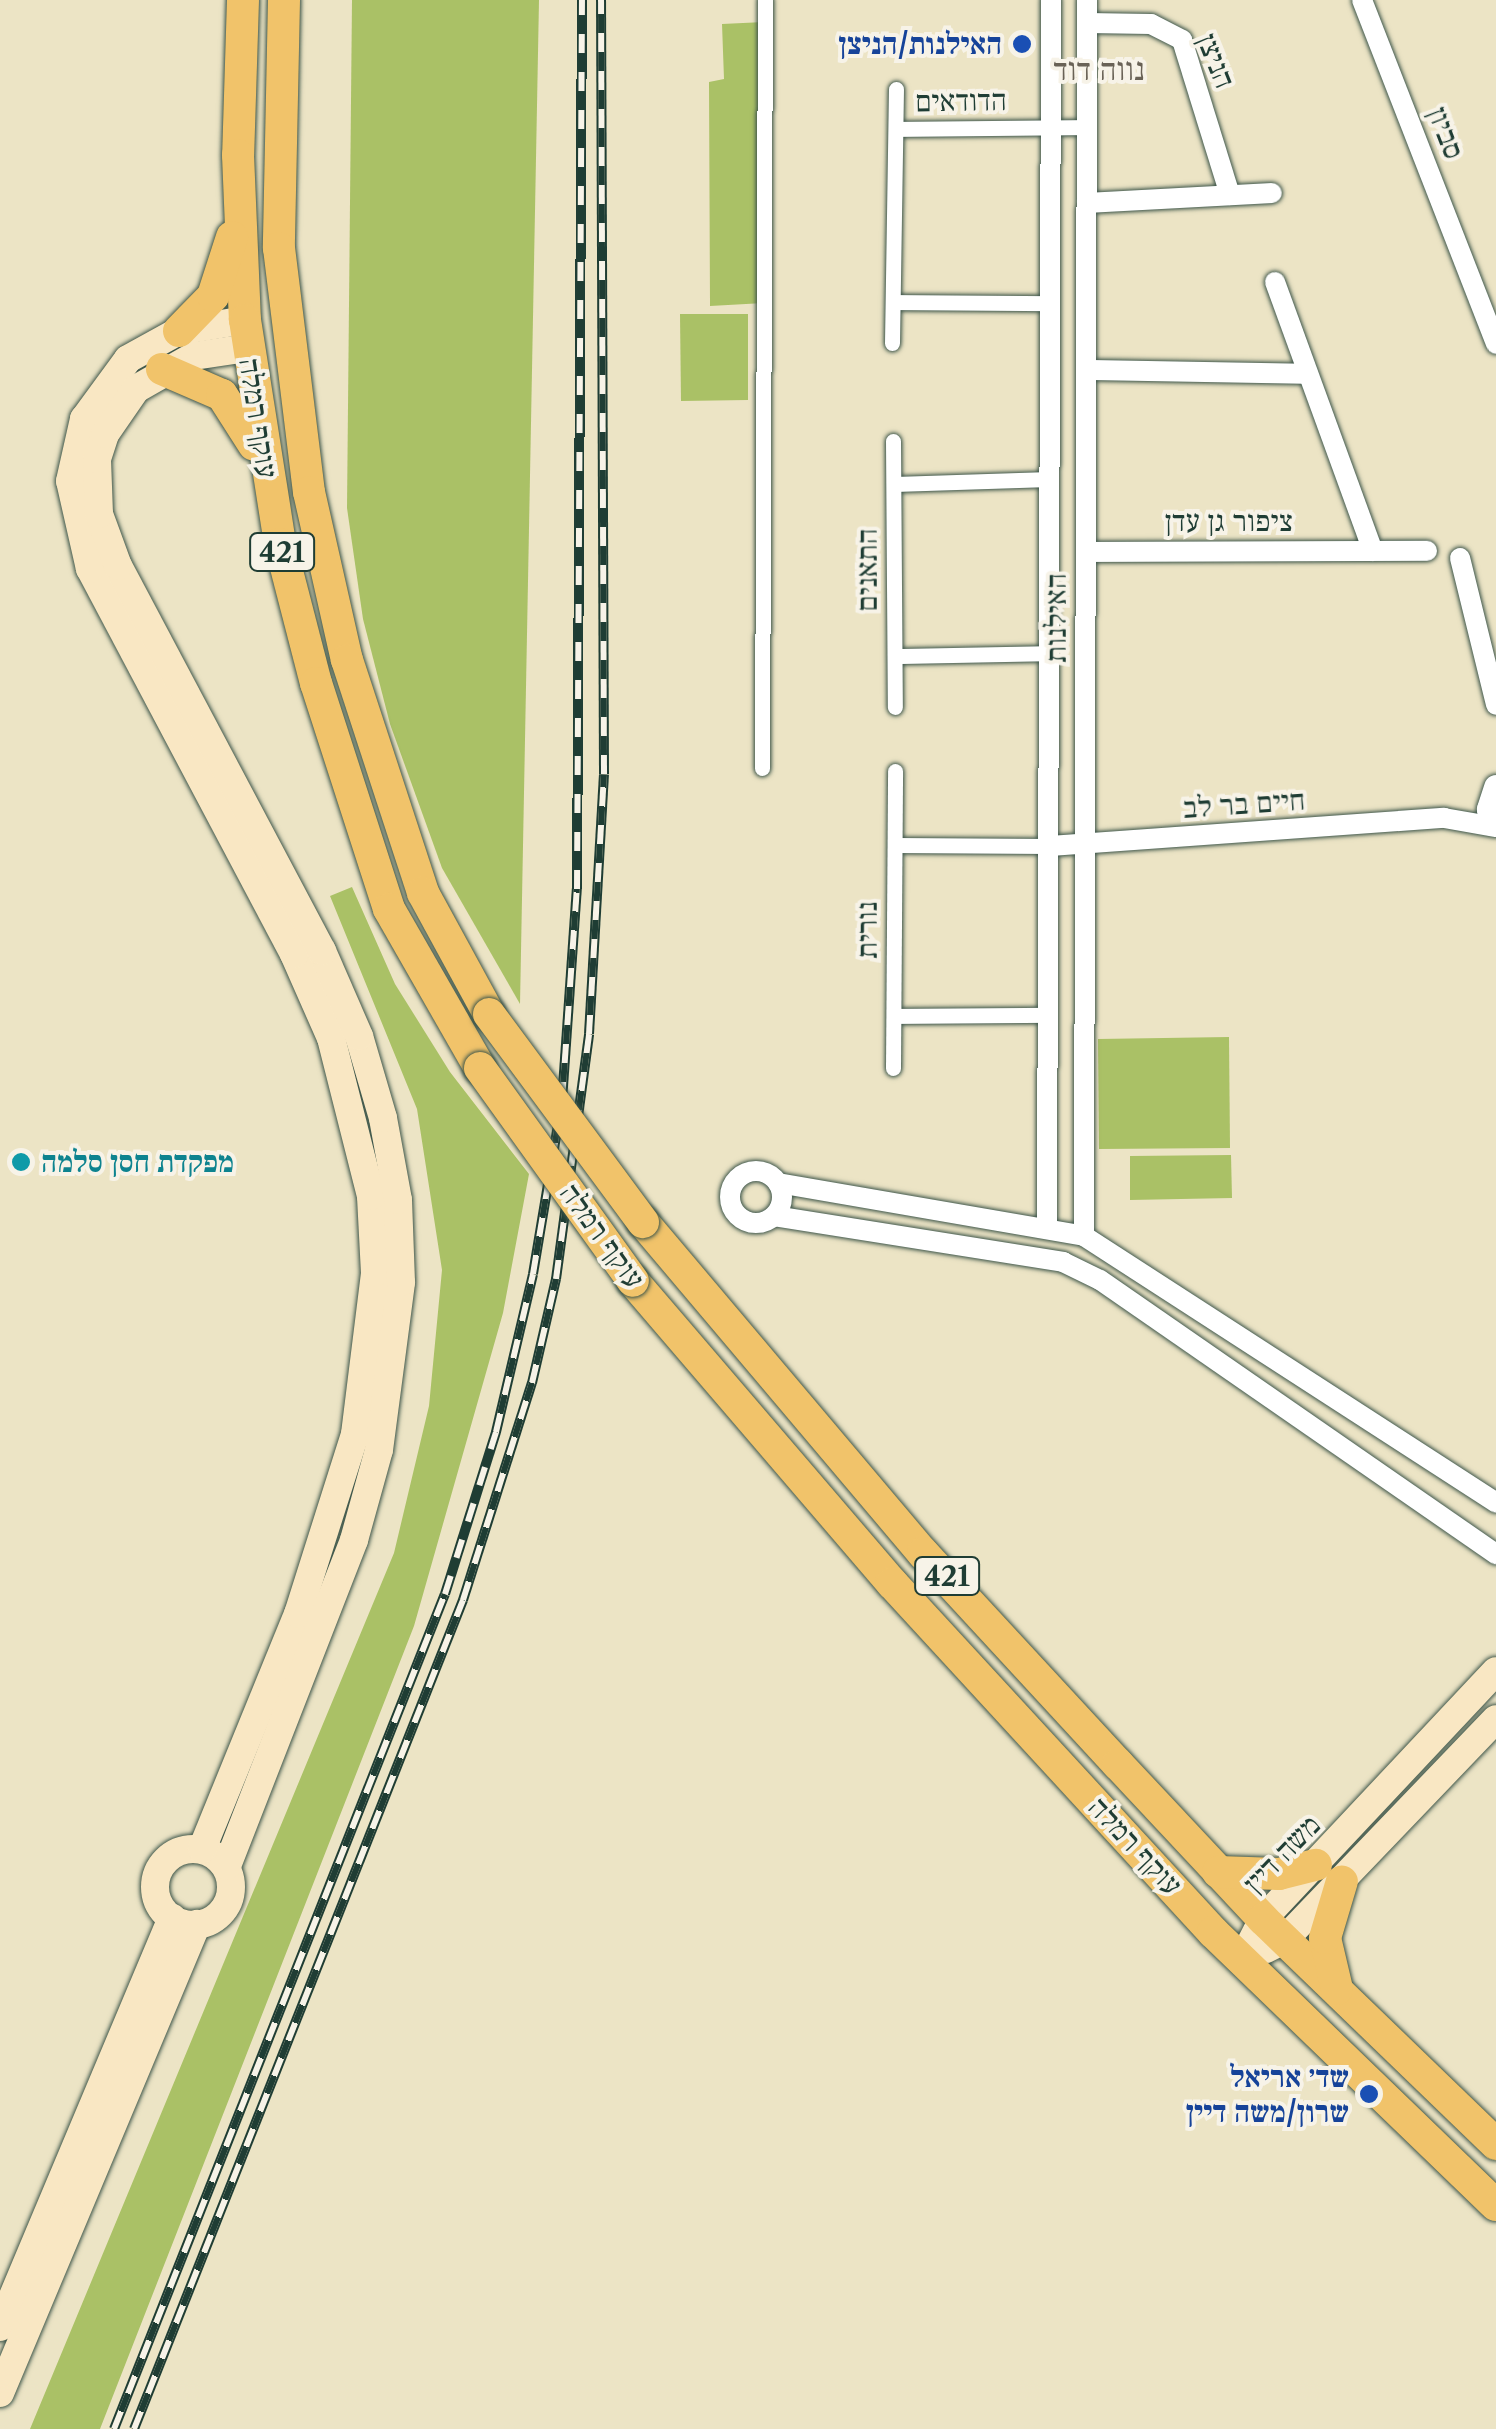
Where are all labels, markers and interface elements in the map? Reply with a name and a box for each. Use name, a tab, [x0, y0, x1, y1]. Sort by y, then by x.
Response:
place label: האילנות/הניצן	[839, 26, 1002, 62]
street label: הניצן	[1189, 29, 1243, 93]
marker: האילנות/הניצן	[1011, 33, 1033, 55]
district label: נווה דוד	[1053, 50, 1145, 88]
street label: הדודאים	[915, 82, 1007, 120]
street label: סביון	[1420, 102, 1472, 164]
street label: עוקף רמלה	[231, 355, 285, 481]
street label: ציפור גן עדן	[1165, 503, 1293, 539]
street label: התאנים	[849, 528, 885, 612]
road number: 421	[247, 529, 317, 575]
street label: האילנות	[1038, 573, 1074, 663]
street label: חיים בר לב	[1182, 782, 1306, 826]
street label: נורית	[849, 901, 885, 959]
place label: מפקדת חסן סלמה	[41, 1144, 234, 1180]
marker: מפקדת חסן סלמה	[10, 1151, 32, 1173]
street label: עוקף רמלה	[552, 1176, 652, 1296]
road number: 421	[912, 1553, 982, 1599]
street label: עוקף רמלה	[1081, 1789, 1189, 1903]
street label: משה דיין	[1236, 1807, 1328, 1901]
place label: שד׳ אריאל שרון/משה דיין	[1186, 2059, 1349, 2130]
marker: שד׳ אריאל שרון/משה דיין	[1358, 2083, 1380, 2105]

